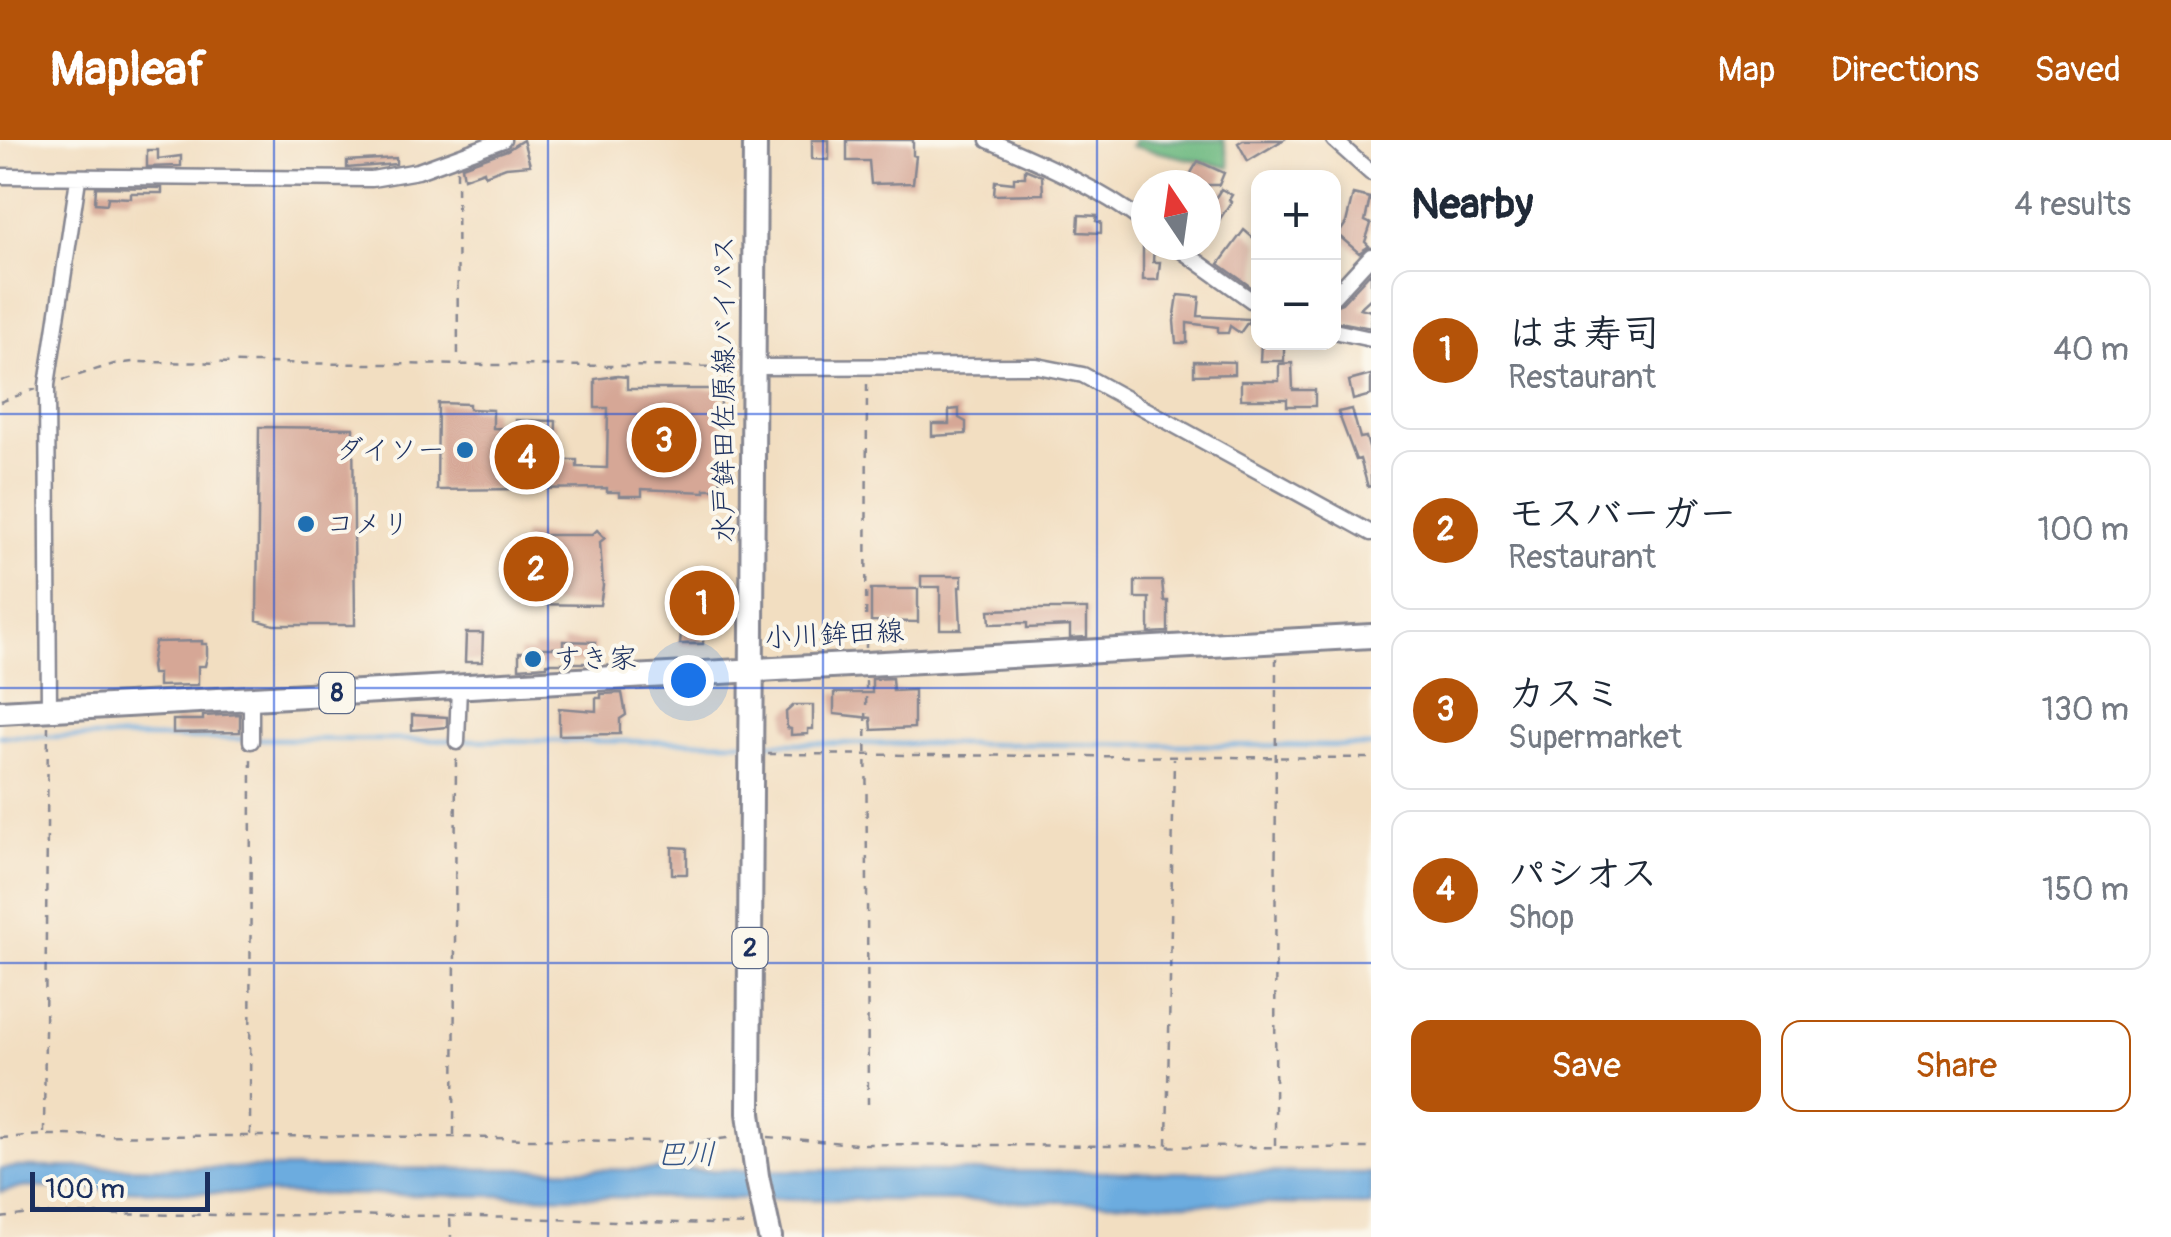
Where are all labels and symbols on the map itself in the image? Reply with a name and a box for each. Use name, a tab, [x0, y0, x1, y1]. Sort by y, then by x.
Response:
north arrow	[1131, 170, 1221, 260]
street label: 水戸鉾田佐原線バイパス	[707, 235, 742, 543]
pin: 3	[632, 402, 696, 478]
pin: 4	[494, 420, 560, 494]
place label: ダイソー	[336, 433, 445, 468]
marker: ダイソー	[454, 439, 476, 461]
place label: コメリ	[326, 507, 410, 542]
marker: コメリ	[295, 513, 317, 535]
pin: 2	[504, 532, 568, 606]
pin: 1	[670, 566, 734, 640]
street label: 小川鉾田線	[763, 614, 905, 656]
place label: すき家	[553, 642, 637, 677]
marker: すき家	[522, 648, 544, 670]
your location	[663, 655, 714, 706]
road number: 8	[320, 673, 354, 713]
road number: 2	[732, 928, 768, 968]
water label: 巴川	[656, 1136, 716, 1173]
scale bar	[30, 1167, 210, 1212]

